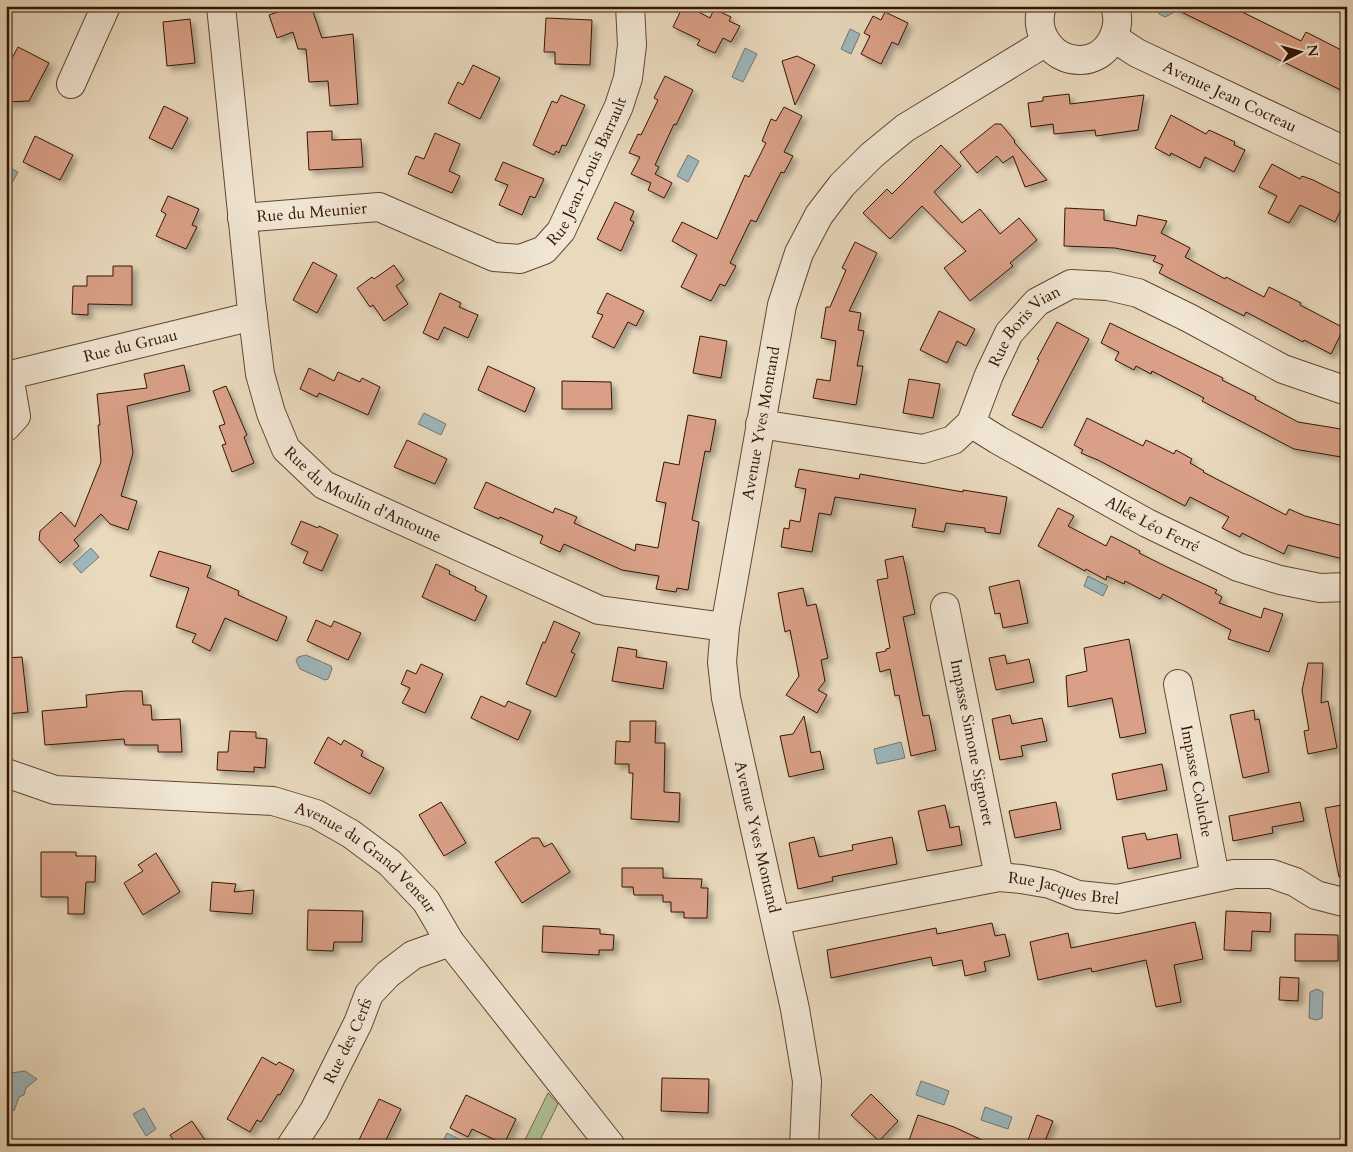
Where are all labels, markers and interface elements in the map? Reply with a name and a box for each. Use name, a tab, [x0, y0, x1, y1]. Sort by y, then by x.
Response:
north arrow	[1276, 28, 1326, 78]
text: N	[1302, 44, 1323, 58]
street label: Avenue Jean Cocteau	[1159, 56, 1300, 138]
street label: Rue Jean-Louis Barrault	[542, 94, 632, 251]
street label: Rue du Meunier	[256, 197, 368, 228]
street label: Rue Boris Vian	[983, 281, 1064, 371]
street label: Rue du Gruau	[81, 324, 180, 368]
street label: Avenue Yves Montand	[737, 344, 786, 502]
street label: Rue du Moulin d'Antoune	[279, 442, 445, 548]
street label: Allée Léo Ferré	[1101, 491, 1203, 558]
street label: Impasse Simone Signoret	[945, 657, 999, 828]
street label: Impasse Coluche	[1175, 723, 1218, 839]
street label: Avenue Yves Montand	[729, 759, 785, 916]
street label: Avenue du Grand Veneur	[292, 797, 442, 917]
street label: Rue Jacques Brel	[1007, 867, 1120, 910]
street label: Rue des Cerfs	[318, 995, 377, 1087]

